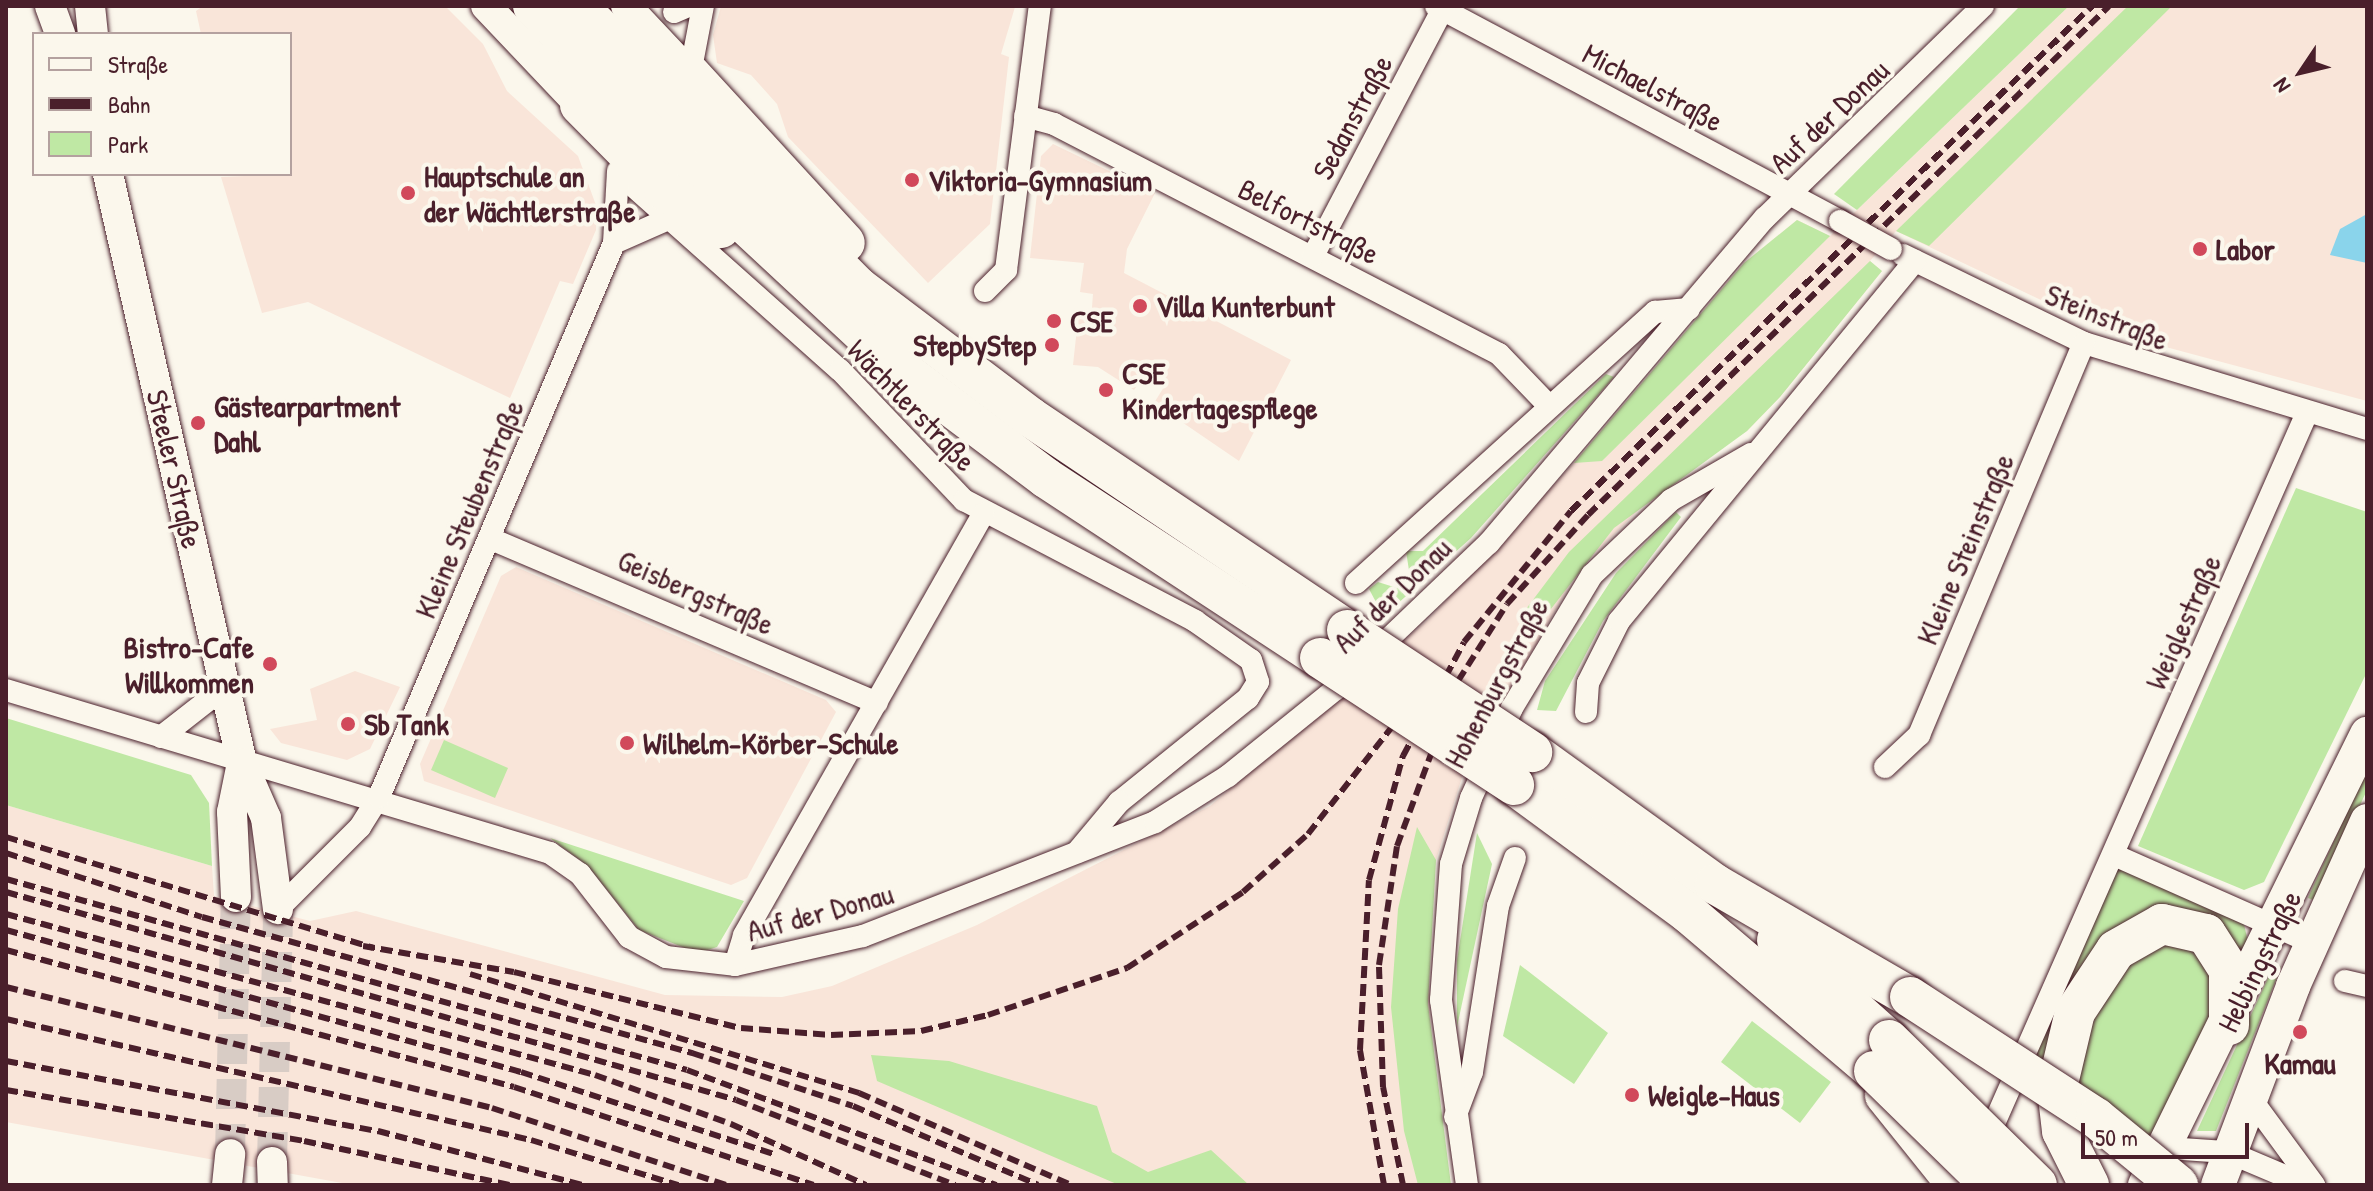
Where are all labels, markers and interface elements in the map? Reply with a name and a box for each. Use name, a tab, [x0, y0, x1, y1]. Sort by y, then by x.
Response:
legend	[32, 32, 292, 176]
north arrow	[2261, 32, 2341, 112]
street label: Michaelstraße	[1577, 35, 1729, 139]
text: Straße	[108, 48, 168, 80]
street label: Sedanstraße	[1304, 49, 1400, 185]
street label: Auf der Donau	[1762, 52, 1896, 180]
text: N	[2266, 72, 2297, 99]
text: Bahn	[108, 88, 151, 120]
text: Park	[108, 128, 148, 160]
place label: Hauptschule an der Wächtlerstraße	[424, 158, 635, 228]
place label: Viktoria-Gymnasium	[928, 162, 1152, 198]
street label: Belfortstraße	[1233, 170, 1385, 272]
marker: Viktoria-Gymnasium	[903, 171, 921, 189]
marker: Hauptschule an der Wächtlerstraße	[399, 184, 417, 202]
place label: Labor	[2216, 231, 2275, 267]
marker: Labor	[2191, 240, 2209, 258]
street label: Steinstraße	[2040, 276, 2174, 358]
place label: Villa Kunterbunt	[1156, 288, 1334, 324]
marker: Villa Kunterbunt	[1131, 297, 1149, 315]
place label: CSE	[1070, 303, 1113, 339]
marker: CSE	[1045, 312, 1063, 330]
place label: StepbyStep	[913, 327, 1036, 363]
street label: Wächtlerstraße	[840, 332, 984, 478]
marker: StepbyStep	[1043, 336, 1061, 354]
place label: CSE Kindertagespflege	[1122, 355, 1318, 426]
marker: CSE Kindertagespflege	[1097, 381, 1115, 399]
street label: Steeler Straße	[139, 386, 211, 552]
place label: Gästearpartment Dahl	[214, 388, 400, 458]
street label: Kleine Steubenstraße	[407, 394, 531, 624]
marker: Gästearpartment Dahl	[189, 414, 207, 432]
street label: Kleine Steinstraße	[1909, 448, 2021, 650]
street label: Auf der Donau	[1326, 530, 1458, 660]
street label: Geisbergstraße	[612, 542, 780, 642]
street label: Weiglestraße	[2137, 549, 2229, 695]
street label: Hohenburgstraße	[1436, 592, 1556, 774]
place label: Bistro-Cafe Willkommen	[124, 629, 254, 700]
marker: Bistro-Cafe Willkommen	[261, 655, 279, 673]
place label: Sb Tank	[364, 706, 449, 742]
marker: Sb Tank	[339, 715, 357, 733]
place label: Wilhelm-Körber-Schule	[643, 725, 898, 761]
marker: Wilhelm-Körber-Schule	[618, 734, 636, 752]
street label: Auf der Donau	[743, 875, 897, 949]
street label: Helbingstraße	[2209, 884, 2309, 1038]
marker: Kamau	[2291, 1023, 2309, 1041]
place label: Kamau	[2264, 1045, 2336, 1081]
place label: Weigle-Haus	[1648, 1077, 1780, 1113]
marker: Weigle-Haus	[1623, 1086, 1641, 1104]
scale bar	[2085, 1107, 2253, 1157]
text: 50 m	[2095, 1121, 2138, 1153]

